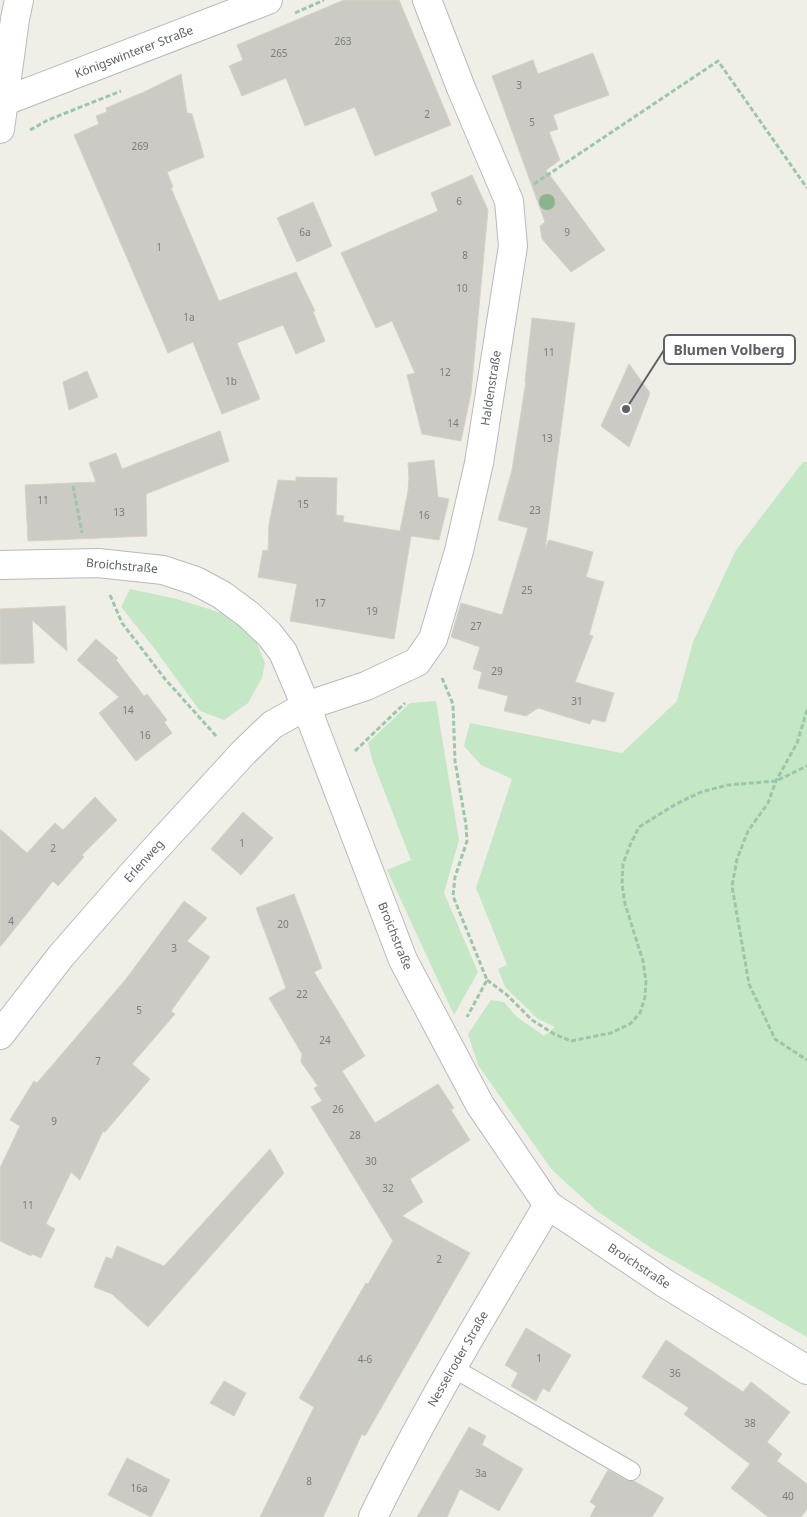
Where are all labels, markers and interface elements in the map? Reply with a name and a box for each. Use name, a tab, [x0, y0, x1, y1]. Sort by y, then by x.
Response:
street label: Königswinterer Straße	[72, 21, 196, 82]
house number: 263	[334, 34, 352, 48]
house number: 265	[270, 46, 288, 60]
house number: 3	[516, 78, 522, 92]
house number: 2	[424, 107, 430, 121]
house number: 5	[529, 115, 535, 129]
house number: 269	[131, 139, 149, 153]
house number: 6	[456, 194, 462, 208]
house number: 6a	[299, 225, 311, 239]
house number: 9	[564, 225, 570, 239]
house number: 1	[156, 240, 162, 254]
house number: 8	[462, 248, 468, 262]
house number: 10	[456, 281, 468, 295]
house number: 1a	[183, 310, 195, 324]
callout: Blumen Volberg	[664, 335, 795, 364]
text: Blumen Volberg	[673, 340, 785, 359]
house number: 11	[543, 345, 555, 359]
street label: Haldenstraße	[476, 349, 505, 427]
house number: 12	[439, 365, 451, 379]
house number: 1b	[225, 374, 237, 388]
house number: 14	[447, 416, 459, 430]
house number: 13	[541, 431, 553, 445]
house number: 11	[37, 493, 49, 507]
house number: 15	[297, 497, 309, 511]
house number: 23	[529, 503, 541, 517]
house number: 13	[113, 505, 125, 519]
house number: 16	[418, 508, 430, 522]
street label: Broichstraße	[85, 554, 159, 577]
house number: 25	[521, 583, 533, 597]
house number: 17	[314, 596, 326, 610]
house number: 19	[366, 604, 378, 618]
house number: 27	[470, 619, 482, 633]
house number: 29	[491, 664, 503, 678]
house number: 31	[571, 694, 583, 708]
house number: 14	[122, 703, 134, 717]
house number: 16	[139, 728, 151, 742]
street label: Erlenweg	[120, 835, 168, 886]
house number: 1	[239, 836, 245, 850]
house number: 2	[50, 841, 56, 855]
street label: Broichstraße	[374, 899, 417, 973]
house number: 4	[8, 914, 14, 928]
house number: 20	[277, 917, 289, 931]
house number: 3	[171, 941, 177, 955]
house number: 22	[296, 987, 308, 1001]
house number: 5	[136, 1003, 142, 1017]
house number: 24	[319, 1033, 331, 1047]
house number: 7	[95, 1054, 101, 1068]
house number: 26	[332, 1102, 344, 1116]
house number: 9	[51, 1114, 57, 1128]
house number: 28	[349, 1128, 361, 1142]
house number: 30	[365, 1154, 377, 1168]
house number: 32	[382, 1181, 394, 1195]
house number: 11	[22, 1198, 34, 1212]
street label: Broichstraße	[604, 1239, 674, 1292]
house number: 2	[436, 1252, 442, 1266]
street label: Nesselroder Straße	[423, 1307, 492, 1410]
house number: 1	[536, 1351, 542, 1365]
house number: 4-6	[358, 1352, 373, 1366]
house number: 36	[669, 1366, 681, 1380]
house number: 38	[744, 1416, 756, 1430]
house number: 3a	[475, 1466, 487, 1480]
house number: 8	[306, 1474, 312, 1488]
house number: 16a	[130, 1481, 148, 1495]
house number: 40	[782, 1489, 794, 1503]

